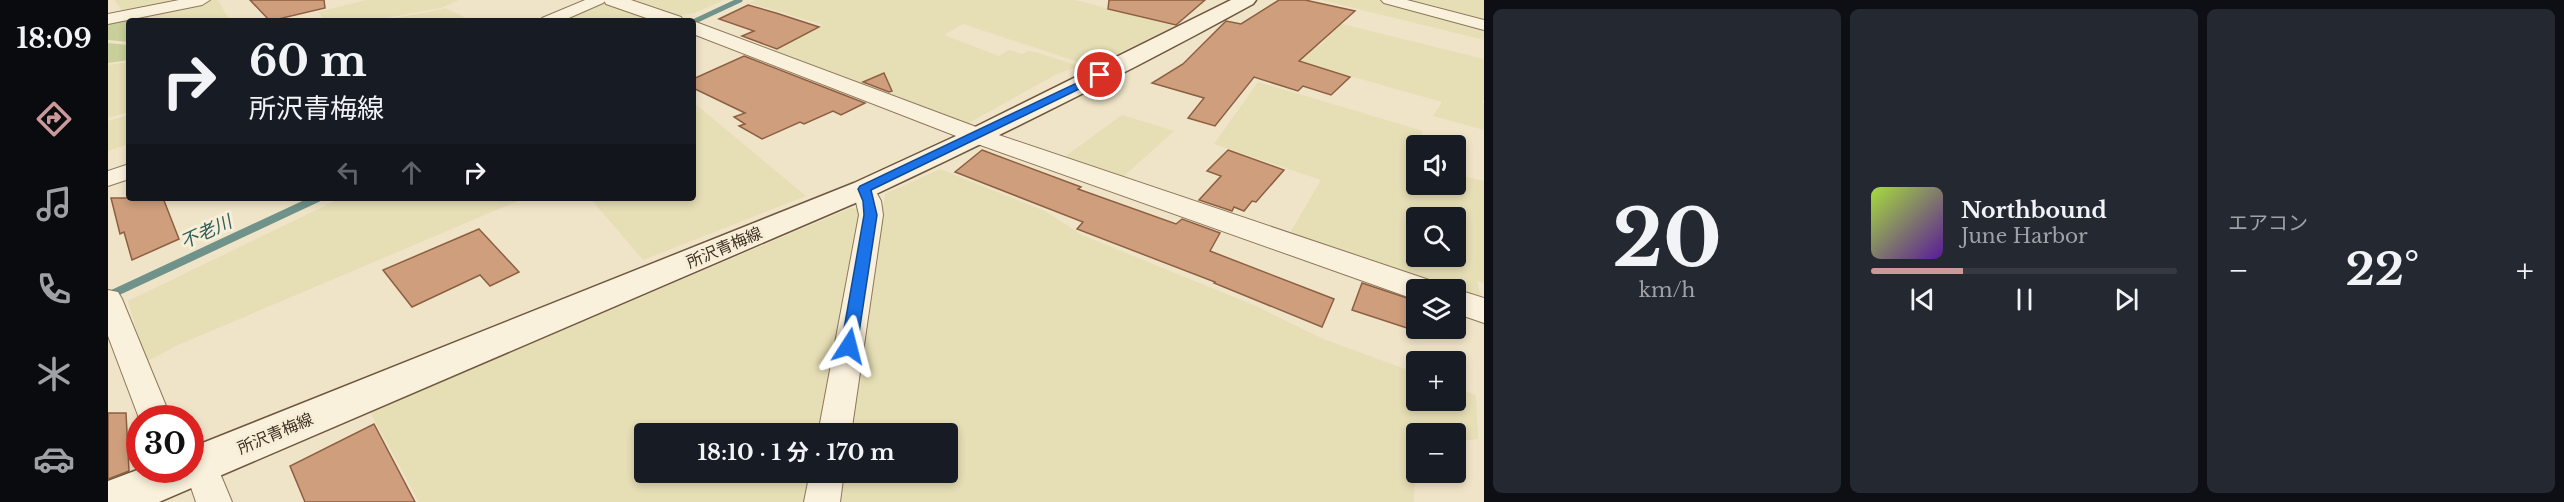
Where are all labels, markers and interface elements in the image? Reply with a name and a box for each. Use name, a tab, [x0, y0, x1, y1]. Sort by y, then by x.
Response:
text: 18:09	[16, 22, 92, 55]
text: 60 m	[249, 35, 367, 87]
icon: right	[150, 42, 228, 120]
pin	[1074, 49, 1125, 100]
icon: arrive	[1083, 58, 1116, 91]
text: 所沢青梅線	[249, 92, 384, 125]
icon: directions	[33, 98, 75, 140]
map controls	[1406, 135, 1466, 483]
button: sound	[1406, 135, 1466, 195]
icon: left	[332, 156, 365, 189]
icon: ahead	[395, 156, 428, 189]
icon: right	[458, 156, 491, 189]
icon: music	[33, 183, 75, 225]
text: 20	[1612, 190, 1722, 287]
text: Northbound	[1961, 197, 2107, 224]
button: search	[1406, 207, 1466, 267]
water label: 不老川	[177, 210, 237, 253]
text: エアコン	[2228, 211, 2308, 235]
street label: 所沢青梅線	[683, 222, 765, 272]
text: June Harbor	[1961, 224, 2088, 248]
text: 22°	[2346, 241, 2419, 297]
text: −	[2228, 250, 2249, 291]
text: +	[2516, 250, 2534, 291]
icon: phone	[33, 268, 75, 310]
text: km/h	[1639, 278, 1695, 302]
button: layers	[1406, 279, 1466, 339]
icon: previous	[1906, 283, 1939, 316]
icon: pause	[2008, 283, 2041, 316]
icon: next	[2110, 283, 2143, 316]
position arrow	[817, 314, 881, 378]
button: +	[1406, 351, 1466, 411]
icon: climate	[33, 353, 75, 395]
speed limit sign: 30	[126, 405, 204, 483]
street label: 所沢青梅線	[234, 408, 316, 458]
button: −	[1406, 423, 1466, 483]
icon: car	[33, 438, 75, 480]
text: 18:10 · 1 分 · 170 m	[698, 439, 894, 466]

